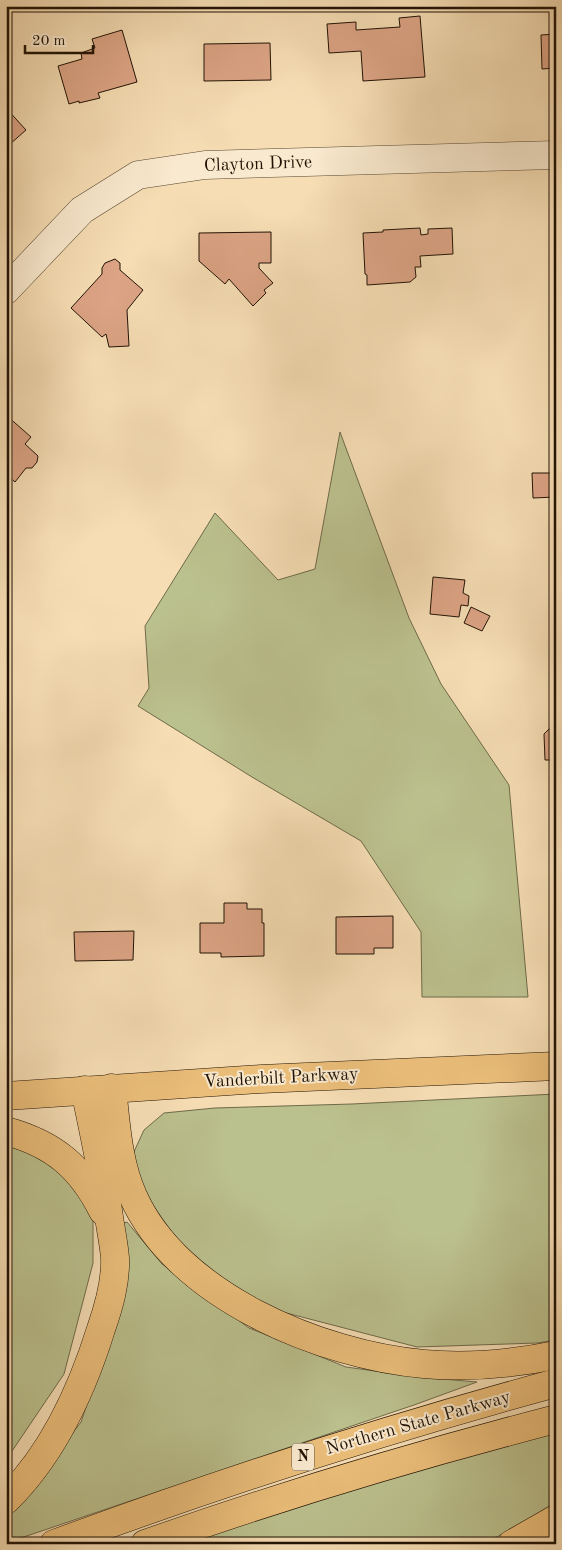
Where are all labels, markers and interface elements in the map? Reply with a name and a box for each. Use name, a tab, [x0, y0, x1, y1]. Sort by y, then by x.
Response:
scale bar	[25, 22, 92, 54]
text: 20 m	[32, 34, 66, 49]
street label: Clayton Drive	[204, 153, 312, 175]
street label: Vanderbilt Parkway	[203, 1065, 359, 1091]
street label: Northern State Parkway	[324, 1388, 513, 1458]
road number: N	[292, 1444, 314, 1470]

